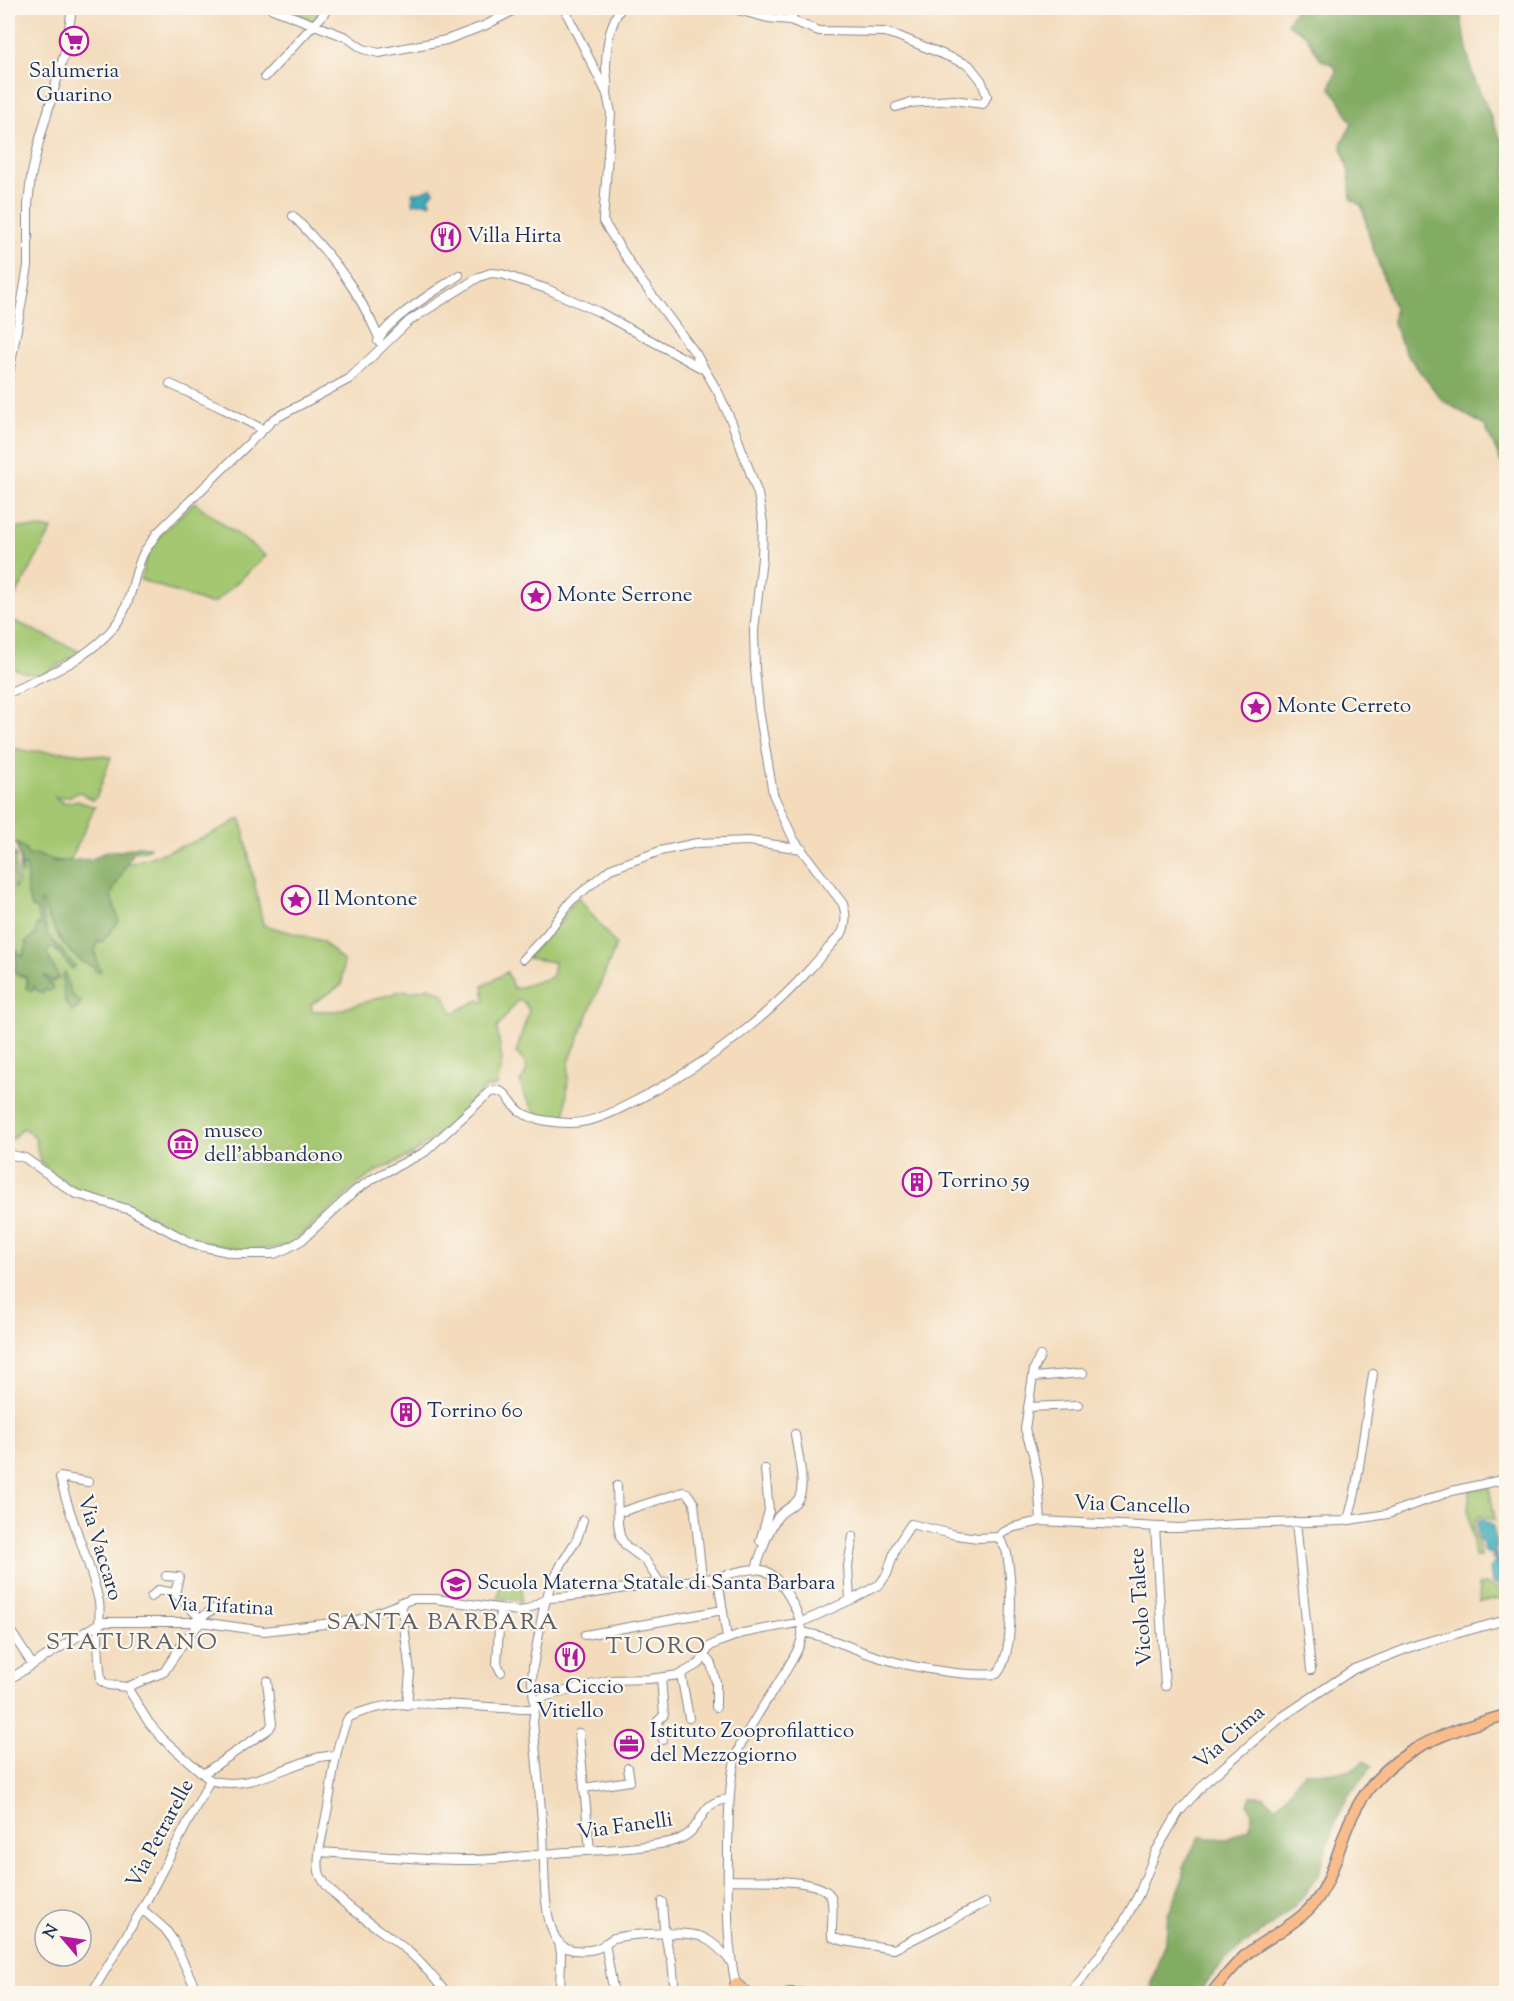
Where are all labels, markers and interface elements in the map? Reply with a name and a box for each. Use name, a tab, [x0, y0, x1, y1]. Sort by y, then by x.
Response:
supermarket icon: Salumeria Guarino	[58, 25, 90, 57]
place label: Salumeria Guarino	[29, 57, 120, 111]
restaurant icon: Villa Hirta	[430, 221, 462, 253]
place label: Villa Hirta	[467, 222, 562, 252]
place icon: Monte Serrone	[520, 580, 552, 612]
place label: Monte Serrone	[557, 581, 693, 611]
place icon: Monte Cerreto	[1240, 691, 1272, 723]
place label: Monte Cerreto	[1277, 692, 1411, 722]
place icon: Il Montone	[280, 884, 312, 916]
place label: Il Montone	[317, 885, 418, 915]
place label: museo dell'abbandono	[204, 1117, 343, 1171]
museum icon: museo dell'abbandono	[167, 1128, 199, 1160]
building icon: Torrino 59	[901, 1166, 933, 1198]
place label: Torrino 59	[938, 1167, 1030, 1197]
building icon: Torrino 60	[390, 1396, 422, 1428]
place label: Torrino 60	[427, 1397, 523, 1427]
street label: Via Cancello	[1073, 1489, 1191, 1523]
street label: Via Vaccaro	[69, 1492, 129, 1604]
street label: Vicolo Talete	[1123, 1547, 1161, 1667]
school or university icon: Scuola Materna Statale di Santa Barbara	[440, 1568, 472, 1600]
place label: Scuola Materna Statale di Santa Barbara	[477, 1569, 836, 1599]
street label: Via Tifatina	[166, 1589, 275, 1625]
district label: SANTA BARBARA	[327, 1606, 559, 1640]
district label: STATURANO	[46, 1626, 218, 1660]
district label: TUORO	[605, 1630, 707, 1664]
restaurant icon: Casa Ciccio Vitiello	[554, 1641, 586, 1673]
place label: Casa Ciccio Vitiello	[516, 1673, 624, 1727]
street label: Via Cima	[1188, 1698, 1272, 1777]
place label: Istituto Zooprofilattico del Mezzogiorno	[650, 1717, 854, 1771]
office icon: Istituto Zooprofilattico del Mezzogiorno	[613, 1728, 645, 1760]
street label: Via Petrarelle	[120, 1774, 202, 1894]
street label: Via Fanelli	[575, 1805, 675, 1849]
north arrow	[33, 1908, 93, 1968]
text: N	[39, 1921, 65, 1943]

